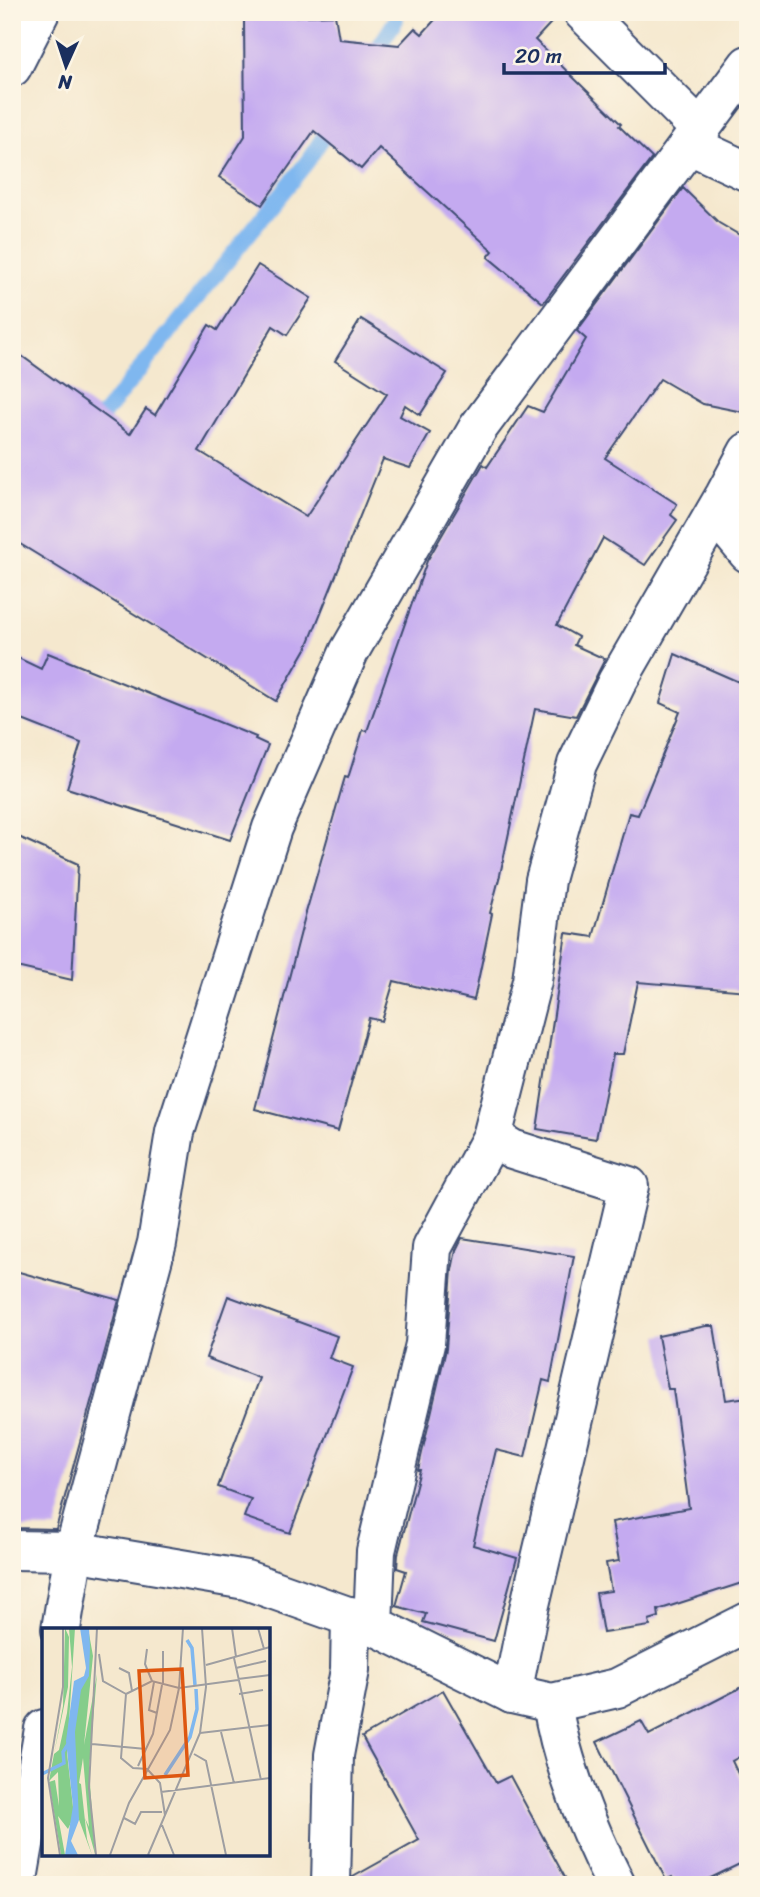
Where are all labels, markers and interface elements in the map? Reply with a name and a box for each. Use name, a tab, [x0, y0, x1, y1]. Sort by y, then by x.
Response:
north arrow	[32, 32, 102, 102]
scale bar	[504, 32, 666, 76]
text: 20 m	[515, 37, 562, 75]
text: N	[57, 66, 74, 99]
inset map	[42, 1628, 270, 1855]

